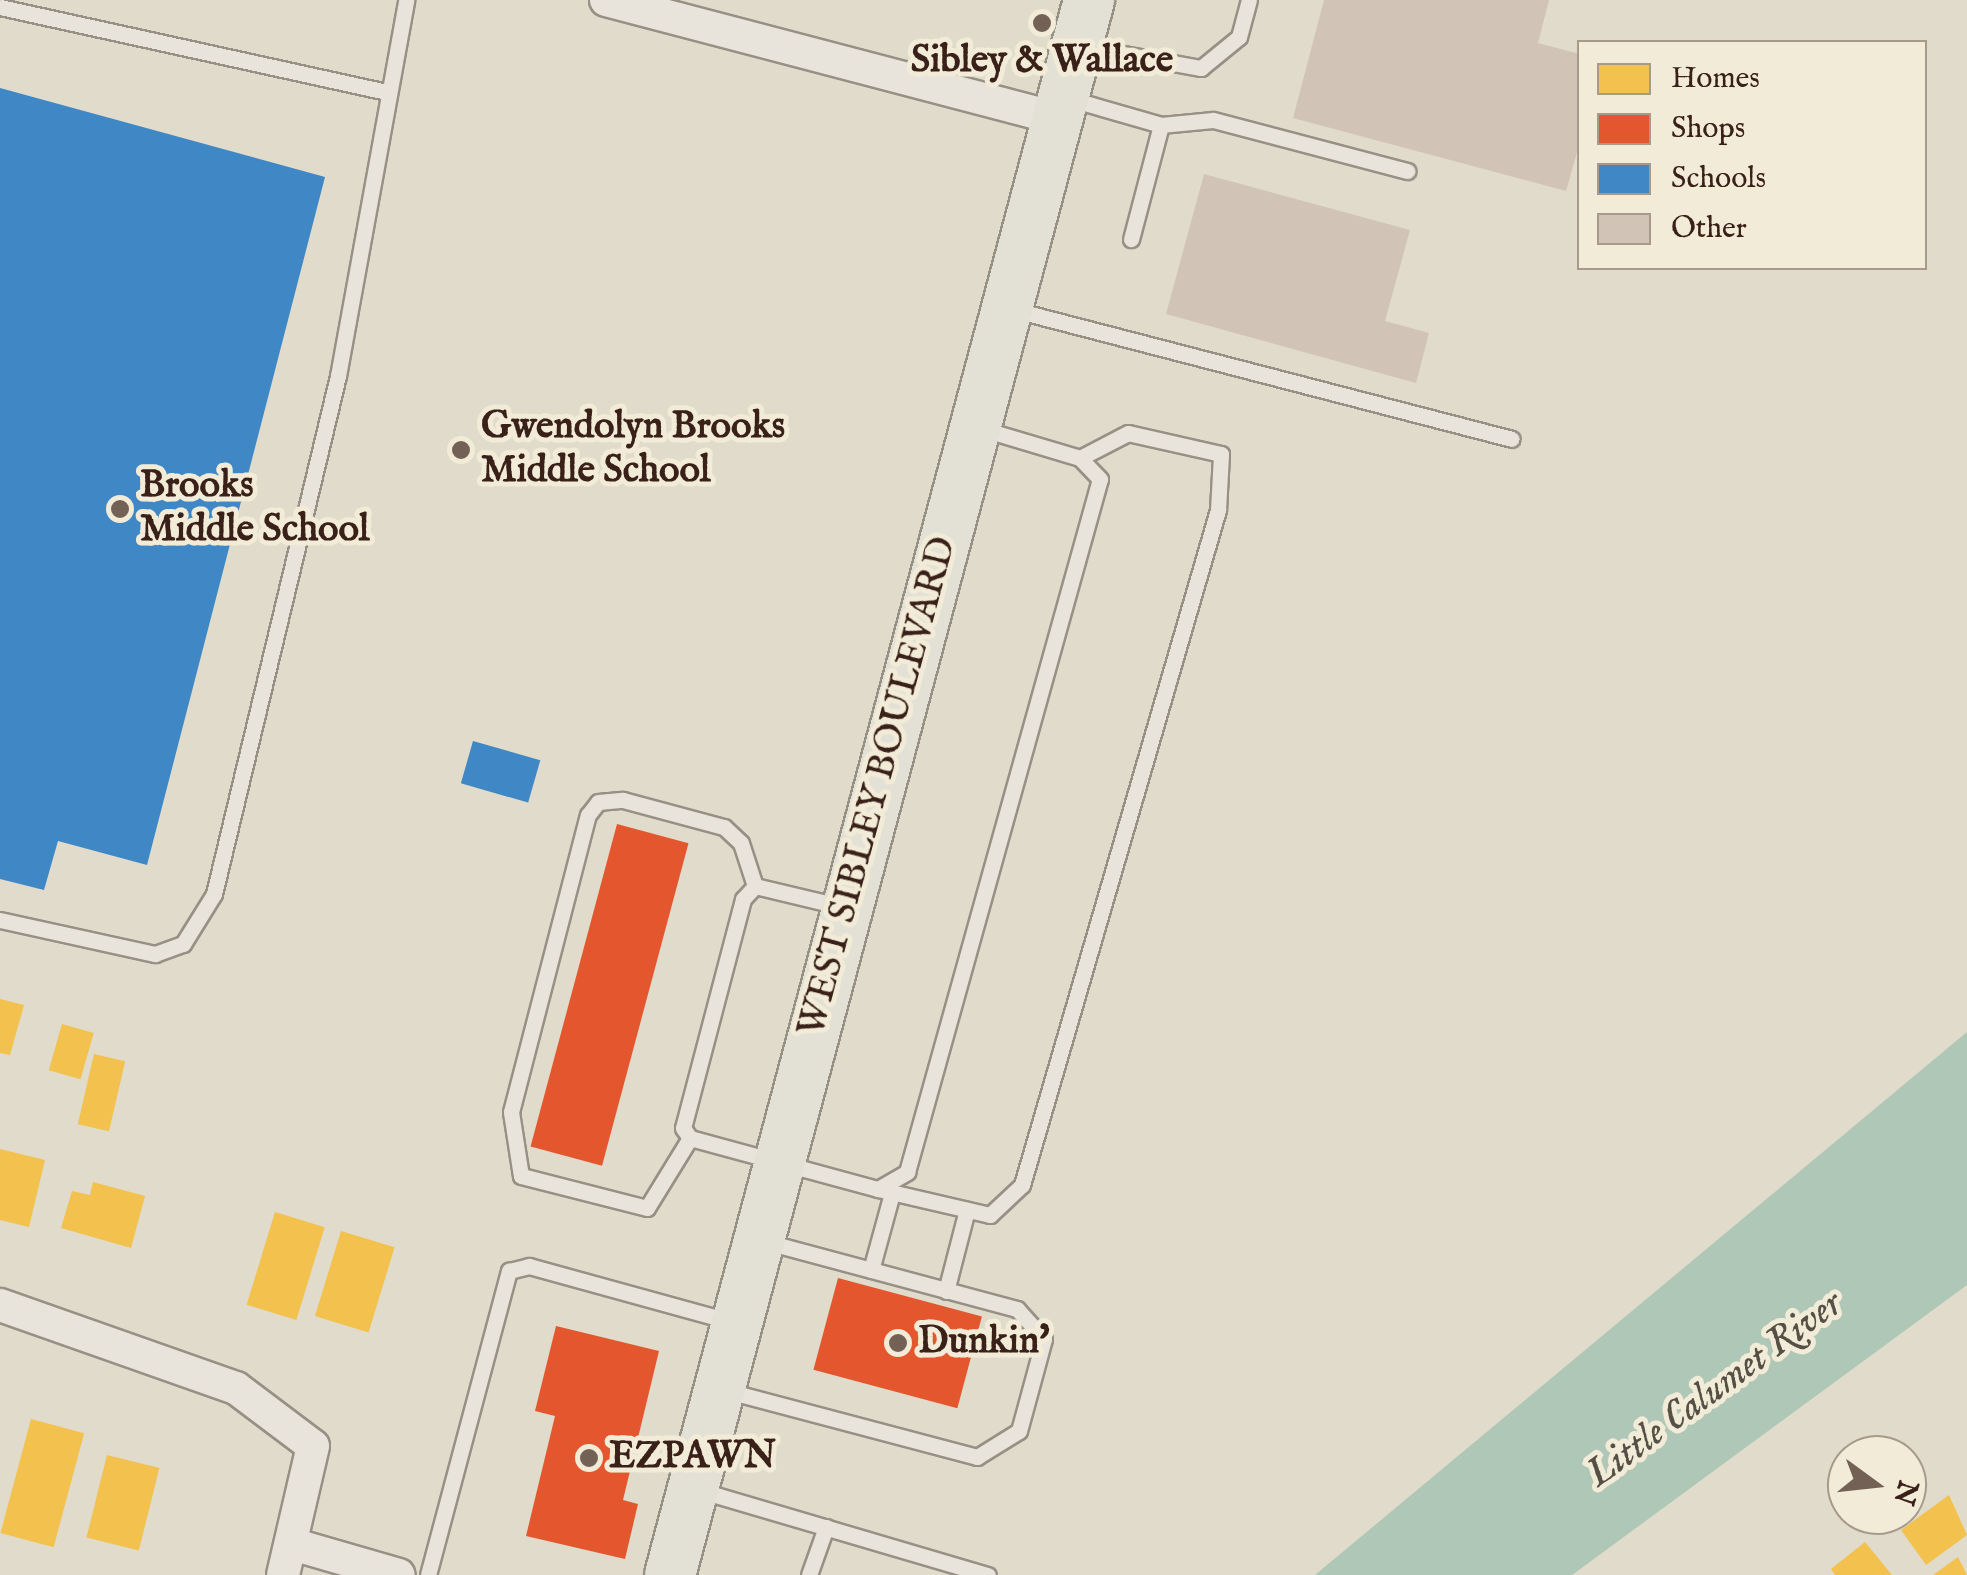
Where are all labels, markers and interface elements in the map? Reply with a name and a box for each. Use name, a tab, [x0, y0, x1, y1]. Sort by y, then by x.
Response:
marker: Sibley & Wallace	[1031, 12, 1053, 34]
place label: Sibley & Wallace	[911, 39, 1173, 85]
legend	[1577, 40, 1927, 270]
text: Homes	[1671, 60, 1760, 98]
text: Shops	[1671, 110, 1745, 148]
text: Schools	[1671, 160, 1766, 198]
text: Other	[1671, 210, 1747, 248]
place label: Gwendolyn Brooks Middle School	[481, 405, 785, 494]
marker: Gwendolyn Brooks Middle School	[450, 439, 472, 461]
place label: Brooks Middle School	[140, 464, 369, 554]
marker: Brooks Middle School	[109, 498, 131, 520]
street label: WEST SIBLEY BOULEVARD	[790, 532, 968, 1042]
water label: Little Calumet River	[1577, 1281, 1853, 1499]
place label: Dunkin'	[918, 1320, 1050, 1366]
marker: Dunkin'	[887, 1332, 909, 1354]
place label: EZPAWN	[609, 1435, 776, 1481]
north arrow	[1827, 1435, 1927, 1535]
marker: EZPAWN	[578, 1447, 600, 1469]
text: N	[1884, 1476, 1925, 1509]

